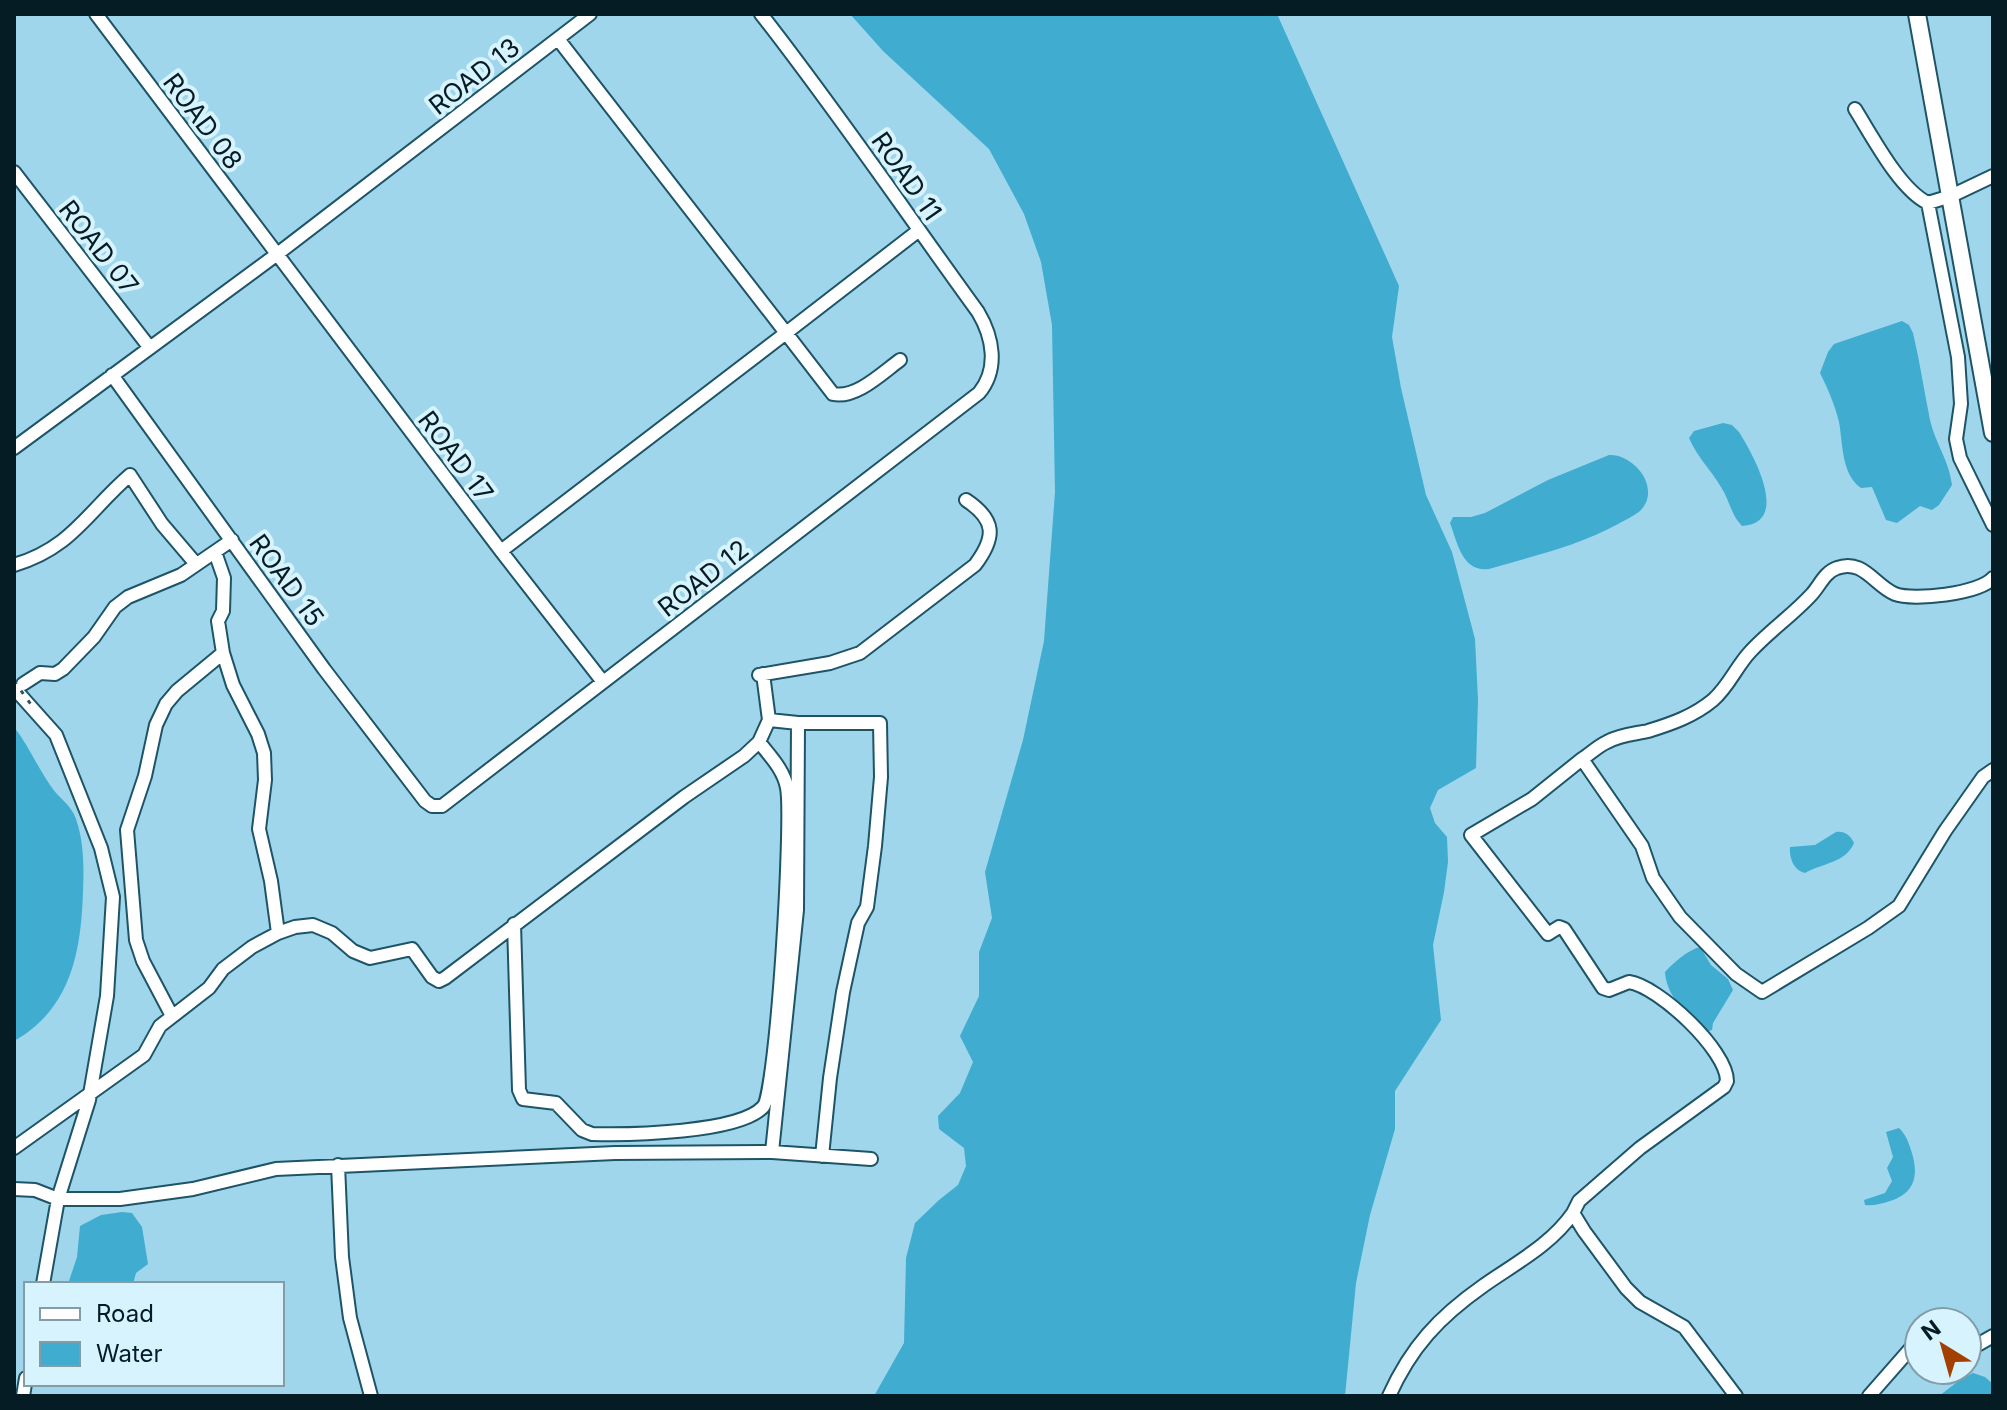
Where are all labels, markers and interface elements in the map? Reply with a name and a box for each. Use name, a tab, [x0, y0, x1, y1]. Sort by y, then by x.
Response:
street label: ROAD 13	[423, 31, 525, 121]
street label: ROAD 08	[157, 67, 249, 175]
street label: ROAD 11	[865, 126, 949, 226]
street label: ROAD 07	[53, 194, 145, 300]
street label: ROAD 17	[412, 405, 500, 507]
street label: ROAD 15	[243, 528, 331, 632]
street label: ROAD 12	[652, 533, 754, 623]
legend	[24, 1282, 284, 1386]
text: Road	[96, 1299, 154, 1328]
north arrow	[1903, 1306, 1983, 1386]
text: N	[1916, 1315, 1945, 1345]
text: Water	[96, 1339, 163, 1368]

